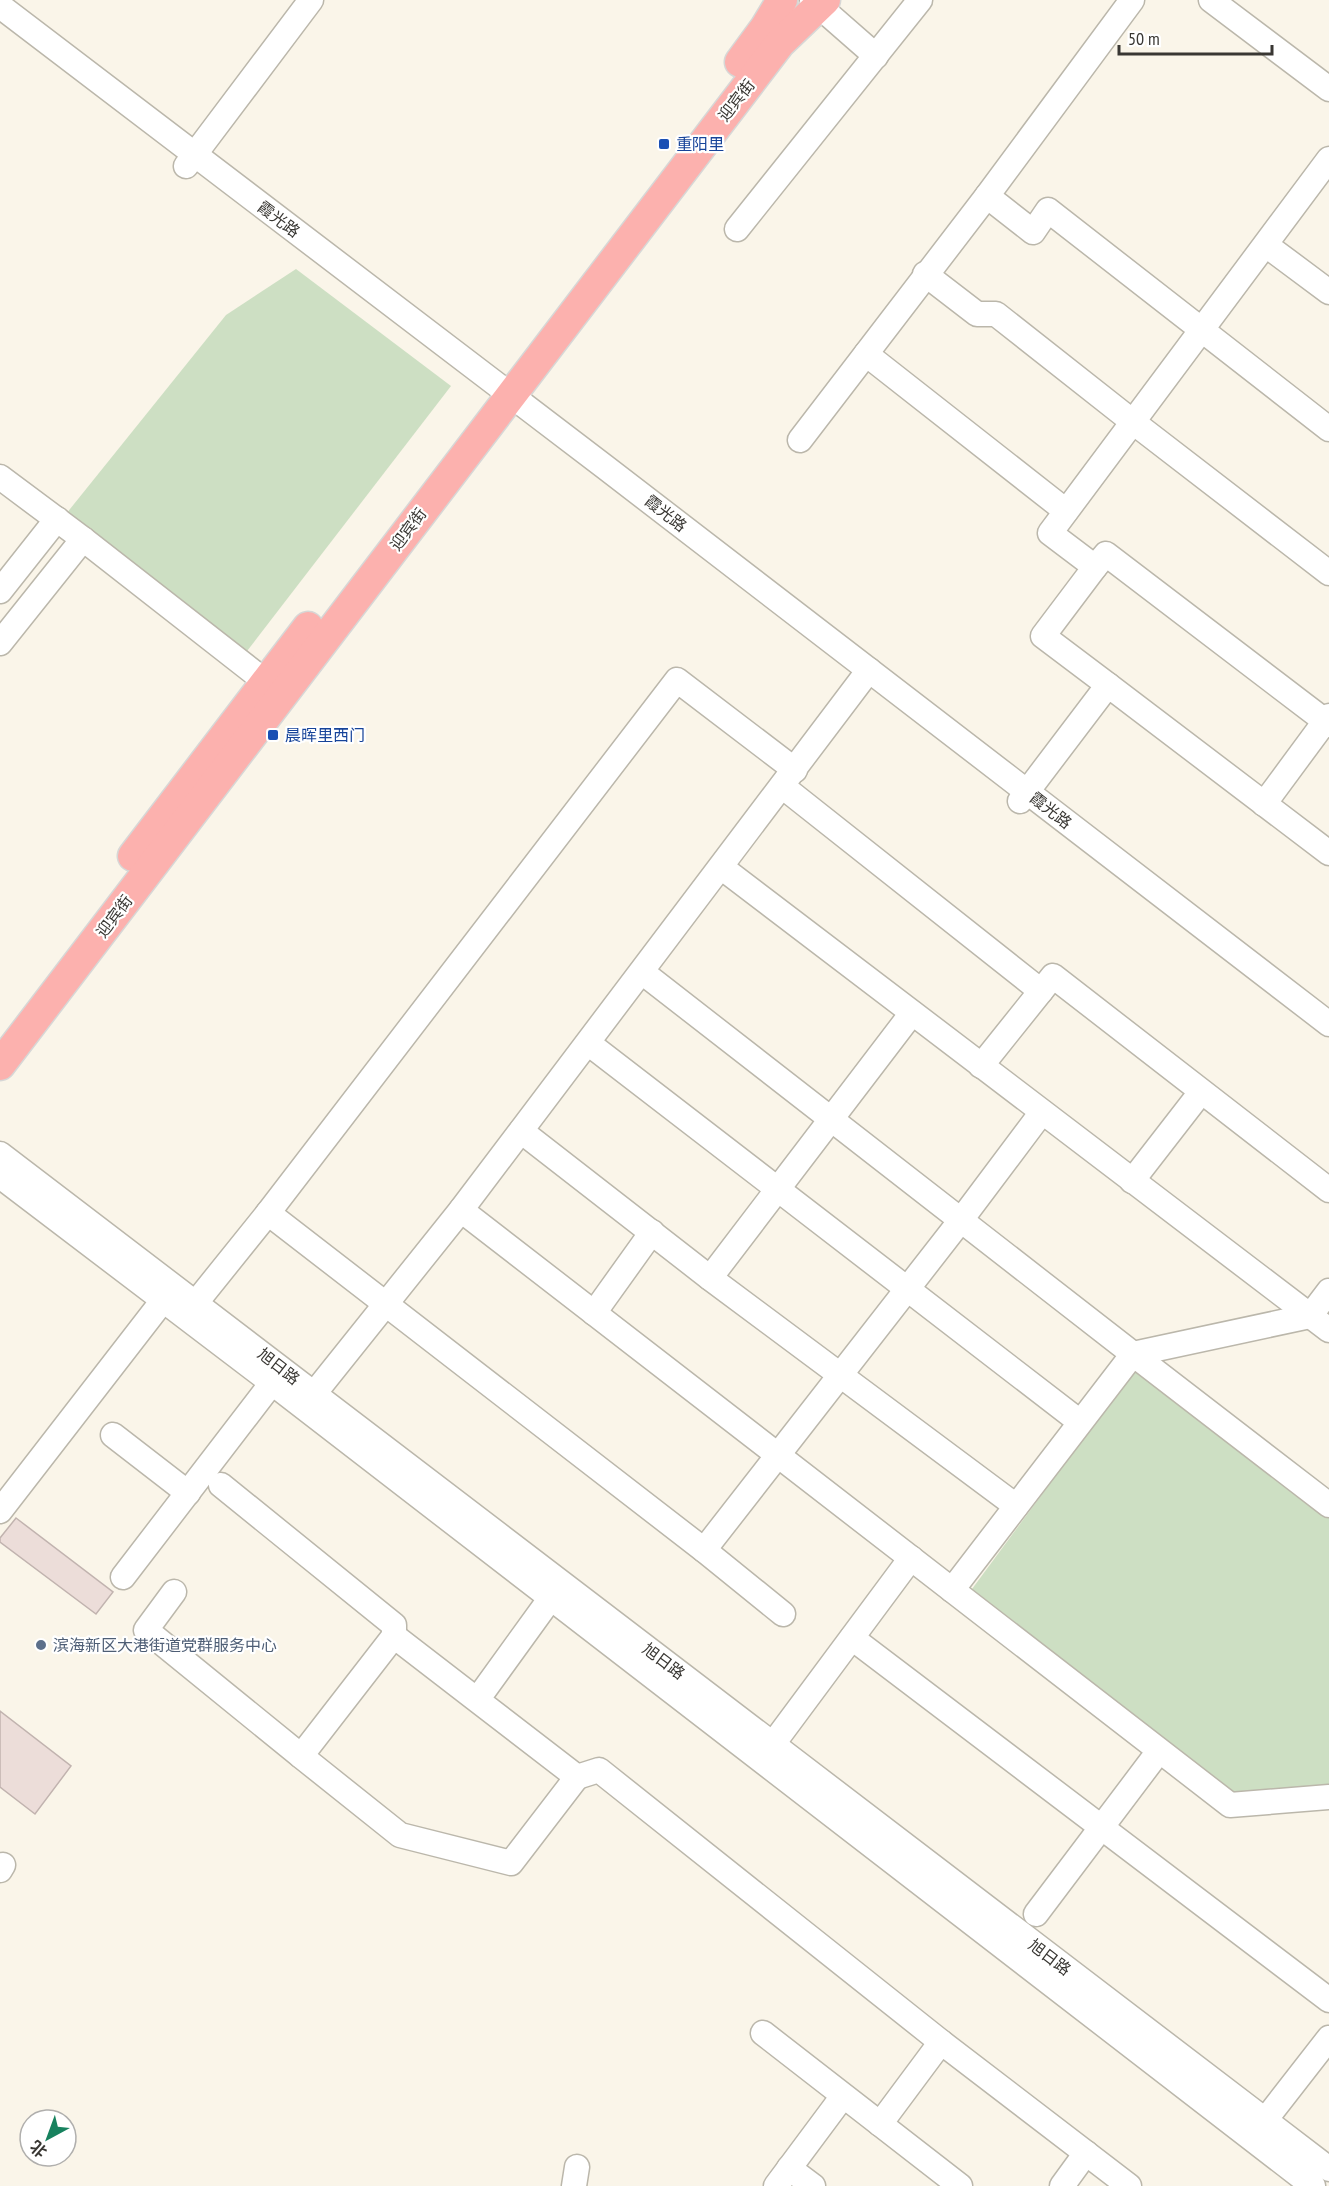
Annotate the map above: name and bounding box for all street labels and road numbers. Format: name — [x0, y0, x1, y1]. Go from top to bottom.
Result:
street label: 迎宾街 — [713, 75, 759, 125]
street label: 霞光路 — [254, 197, 304, 241]
street label: 霞光路 — [641, 490, 691, 536]
street label: 迎宾街 — [386, 504, 430, 554]
street label: 霞光路 — [1026, 787, 1076, 833]
street label: 迎宾街 — [92, 891, 136, 941]
street label: 旭日路 — [254, 1343, 304, 1389]
street label: 旭日路 — [639, 1639, 689, 1683]
street label: 旭日路 — [1025, 1935, 1075, 1979]

